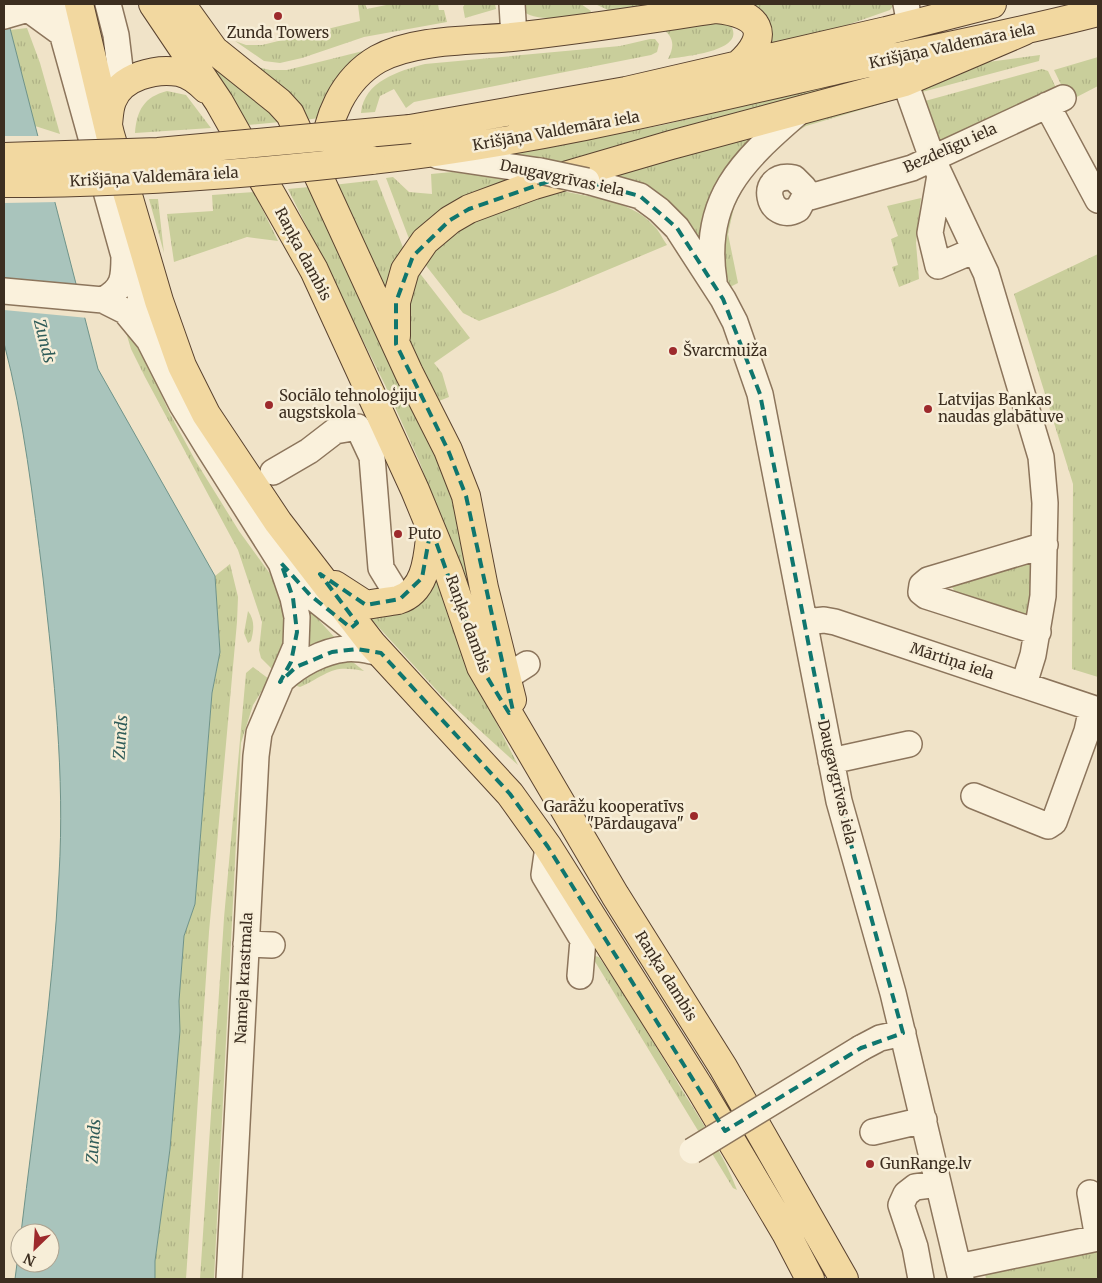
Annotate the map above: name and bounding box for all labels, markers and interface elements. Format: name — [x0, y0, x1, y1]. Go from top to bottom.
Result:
marker: Zunda Towers — [272, 10, 284, 22]
street label: Krišjāņa Valdemāra iela — [867, 19, 1037, 73]
place label: Zunda Towers — [227, 23, 329, 42]
street label: Krišjāņa Valdemāra iela — [471, 106, 641, 156]
street label: Bezdelīgu iela — [900, 118, 999, 177]
street label: Daugavgrīvas iela — [498, 155, 626, 200]
street label: Krišjāņa Valdemāra iela — [69, 163, 239, 191]
street label: Raņķa dambis — [270, 204, 336, 304]
water label: Zunds — [30, 316, 60, 365]
place label: Švarcmuiža — [683, 340, 767, 360]
marker: Švarcmuiža — [667, 345, 679, 357]
place label: Sociālo tehnoloģiju augstskola — [279, 386, 418, 422]
place label: Latvijas Bankas naudas glabātuve — [938, 390, 1064, 426]
marker: Sociālo tehnoloģiju augstskola — [263, 399, 275, 411]
marker: Latvijas Bankas naudas glabātuve — [922, 403, 934, 415]
place label: Puto — [408, 524, 441, 543]
marker: Puto — [392, 528, 404, 540]
street label: Raņķa dambis — [441, 572, 495, 676]
street label: Mārtiņa iela — [907, 638, 997, 684]
water label: Zunds — [108, 714, 132, 761]
street label: Daugavgrīvas iela — [814, 718, 861, 846]
place label: Garāžu kooperatīvs "Pārdaugava" — [544, 797, 684, 833]
marker: Garāžu kooperatīvs "Pārdaugava" — [688, 810, 700, 822]
street label: Nameja krastmala — [231, 912, 256, 1044]
street label: Raņķa dambis — [630, 927, 702, 1025]
water label: Zunds — [81, 1118, 105, 1165]
place label: GunRange.lv — [880, 1154, 972, 1173]
marker: GunRange.lv — [864, 1158, 876, 1170]
north arrow — [10, 1223, 60, 1273]
text: N — [21, 1249, 38, 1270]

